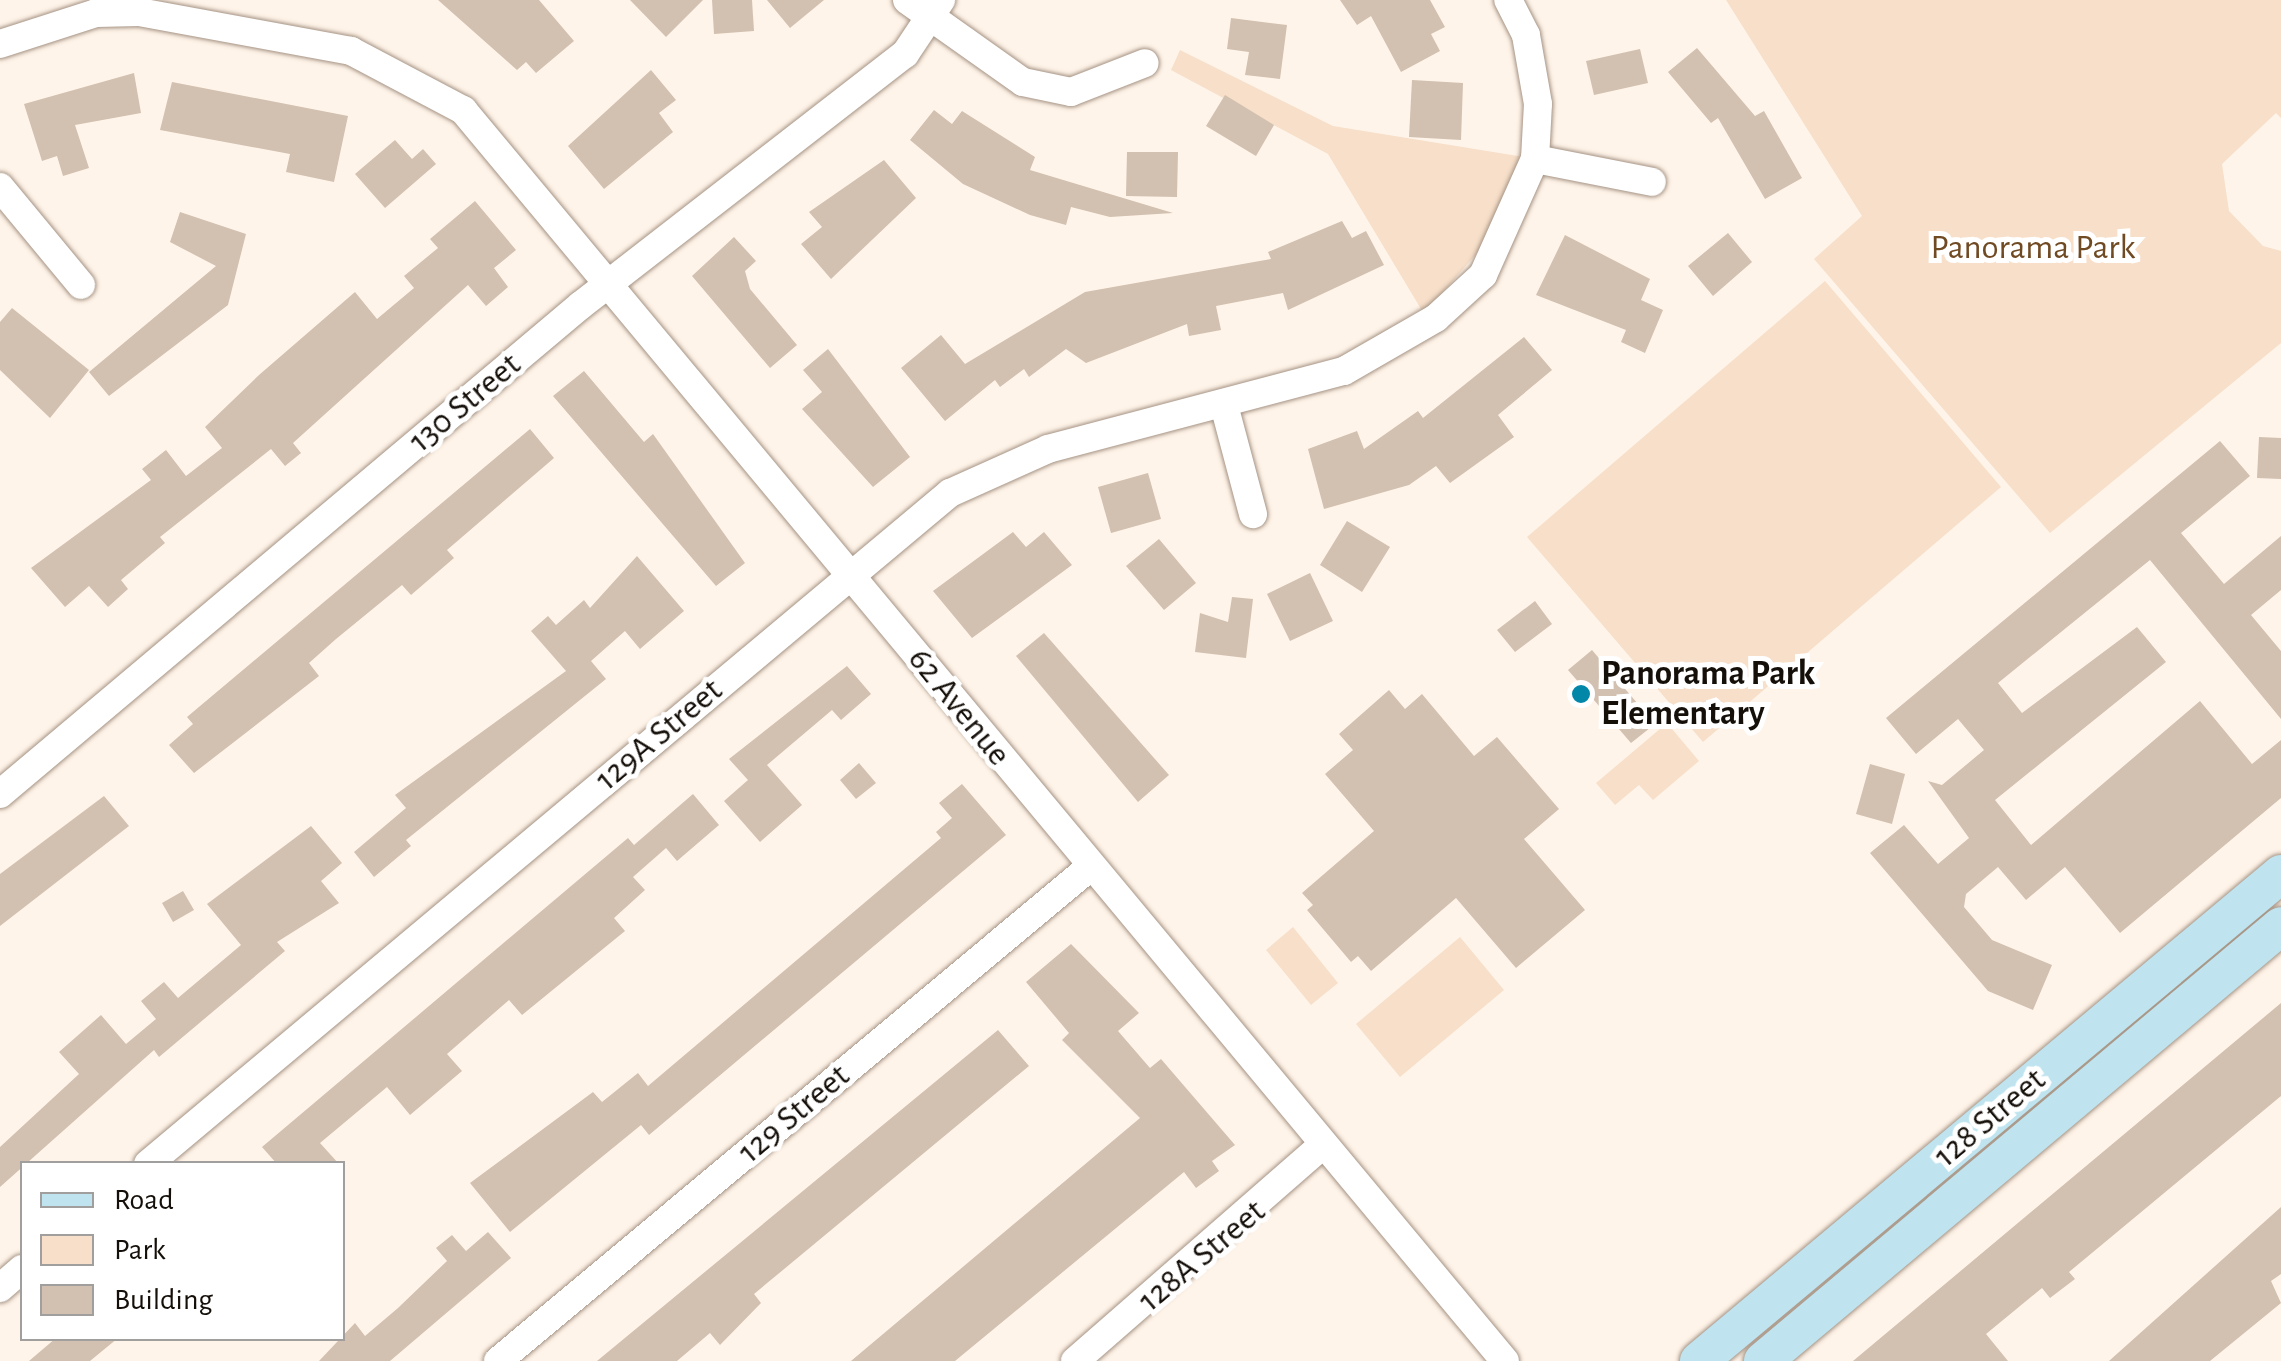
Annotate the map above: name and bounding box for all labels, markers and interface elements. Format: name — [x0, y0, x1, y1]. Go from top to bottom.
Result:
park label: Panorama Park — [1930, 227, 2136, 269]
street label: 130 Street — [401, 344, 529, 462]
street label: 62 Avenue — [899, 639, 1019, 775]
place label: Panorama Park Elementary — [1601, 653, 1815, 735]
street label: 129A Street — [587, 670, 731, 800]
marker: Panorama Park Elementary — [1570, 683, 1592, 705]
street label: 129 Street — [730, 1055, 858, 1173]
street label: 128 Street — [1926, 1059, 2054, 1177]
legend — [20, 1161, 345, 1341]
text: Road — [114, 1185, 174, 1215]
street label: 128A Street — [1130, 1191, 1274, 1321]
text: Park — [114, 1235, 166, 1265]
text: Building — [114, 1285, 213, 1315]

